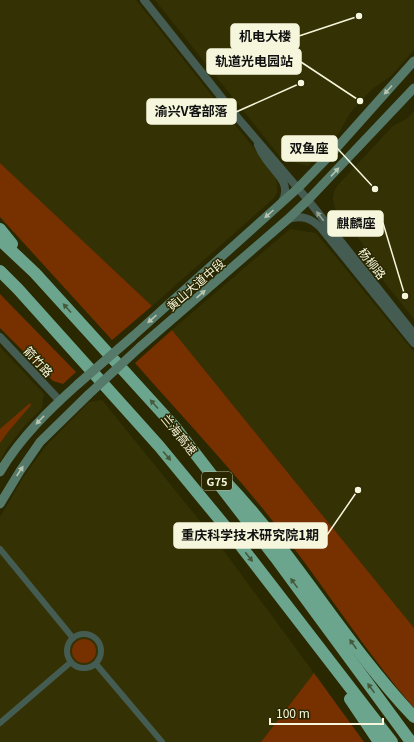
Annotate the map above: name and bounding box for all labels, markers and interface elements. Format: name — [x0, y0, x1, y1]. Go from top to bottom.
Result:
callout: 机电大楼 — [231, 24, 299, 49]
text: 机电大楼 — [239, 26, 291, 45]
callout: 轨道光电园站 — [207, 49, 301, 74]
text: 轨道光电园站 — [215, 51, 293, 70]
one-way arrow — [384, 85, 393, 94]
callout: 渝兴V客部落 — [147, 99, 236, 124]
text: 渝兴V客部落 — [154, 101, 228, 120]
callout: 双鱼座 — [282, 136, 337, 161]
text: 双鱼座 — [289, 138, 329, 157]
one-way arrow — [330, 167, 339, 176]
one-way arrow — [265, 209, 274, 218]
one-way arrow — [316, 210, 325, 221]
callout: 麒麟座 — [328, 211, 383, 236]
text: 麒麟座 — [336, 213, 376, 232]
street label: 杨柳路 — [355, 244, 391, 282]
street label: 黄山大道中段 — [162, 254, 228, 314]
one-way arrow — [196, 290, 207, 299]
one-way arrow — [62, 302, 71, 313]
one-way arrow — [146, 315, 157, 324]
street label: 箭竹路 — [21, 342, 57, 380]
one-way arrow — [150, 399, 159, 408]
street label: 兰海高速 — [158, 410, 202, 458]
one-way arrow — [35, 415, 45, 425]
one-way arrow — [163, 450, 172, 461]
one-way arrow — [16, 466, 24, 476]
road number: G75 — [202, 472, 232, 490]
callout: 重庆科学技术研究院1期 — [174, 523, 327, 548]
text: 重庆科学技术研究院1期 — [181, 525, 319, 544]
one-way arrow — [245, 551, 254, 562]
one-way arrow — [290, 578, 299, 589]
one-way arrow — [349, 639, 357, 649]
one-way arrow — [368, 683, 376, 693]
scale bar — [270, 700, 383, 726]
text: 100 m — [276, 704, 310, 721]

